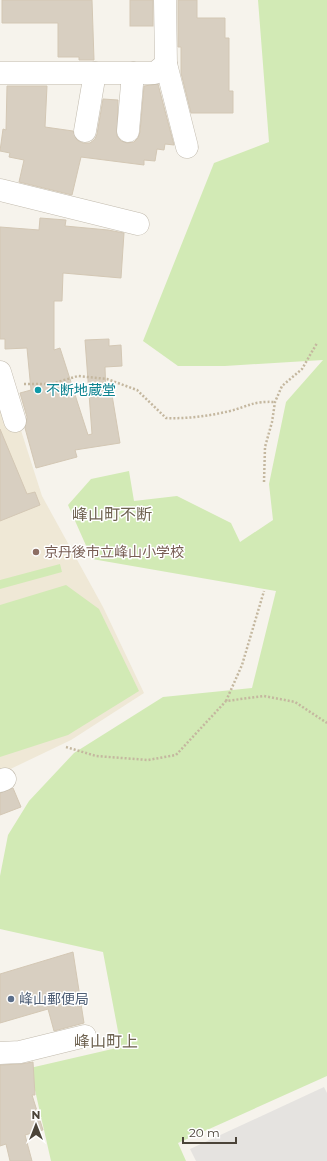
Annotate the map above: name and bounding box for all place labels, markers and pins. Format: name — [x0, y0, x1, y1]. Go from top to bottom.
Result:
place label: 不断地蔵堂 — [46, 381, 116, 399]
marker: 不断地蔵堂 — [33, 385, 43, 395]
place label: 京丹後市立峰山小学校 — [44, 543, 184, 561]
marker: 京丹後市立峰山小学校 — [31, 547, 41, 557]
place label: 峰山郵便局 — [19, 990, 89, 1008]
marker: 峰山郵便局 — [6, 994, 16, 1004]

